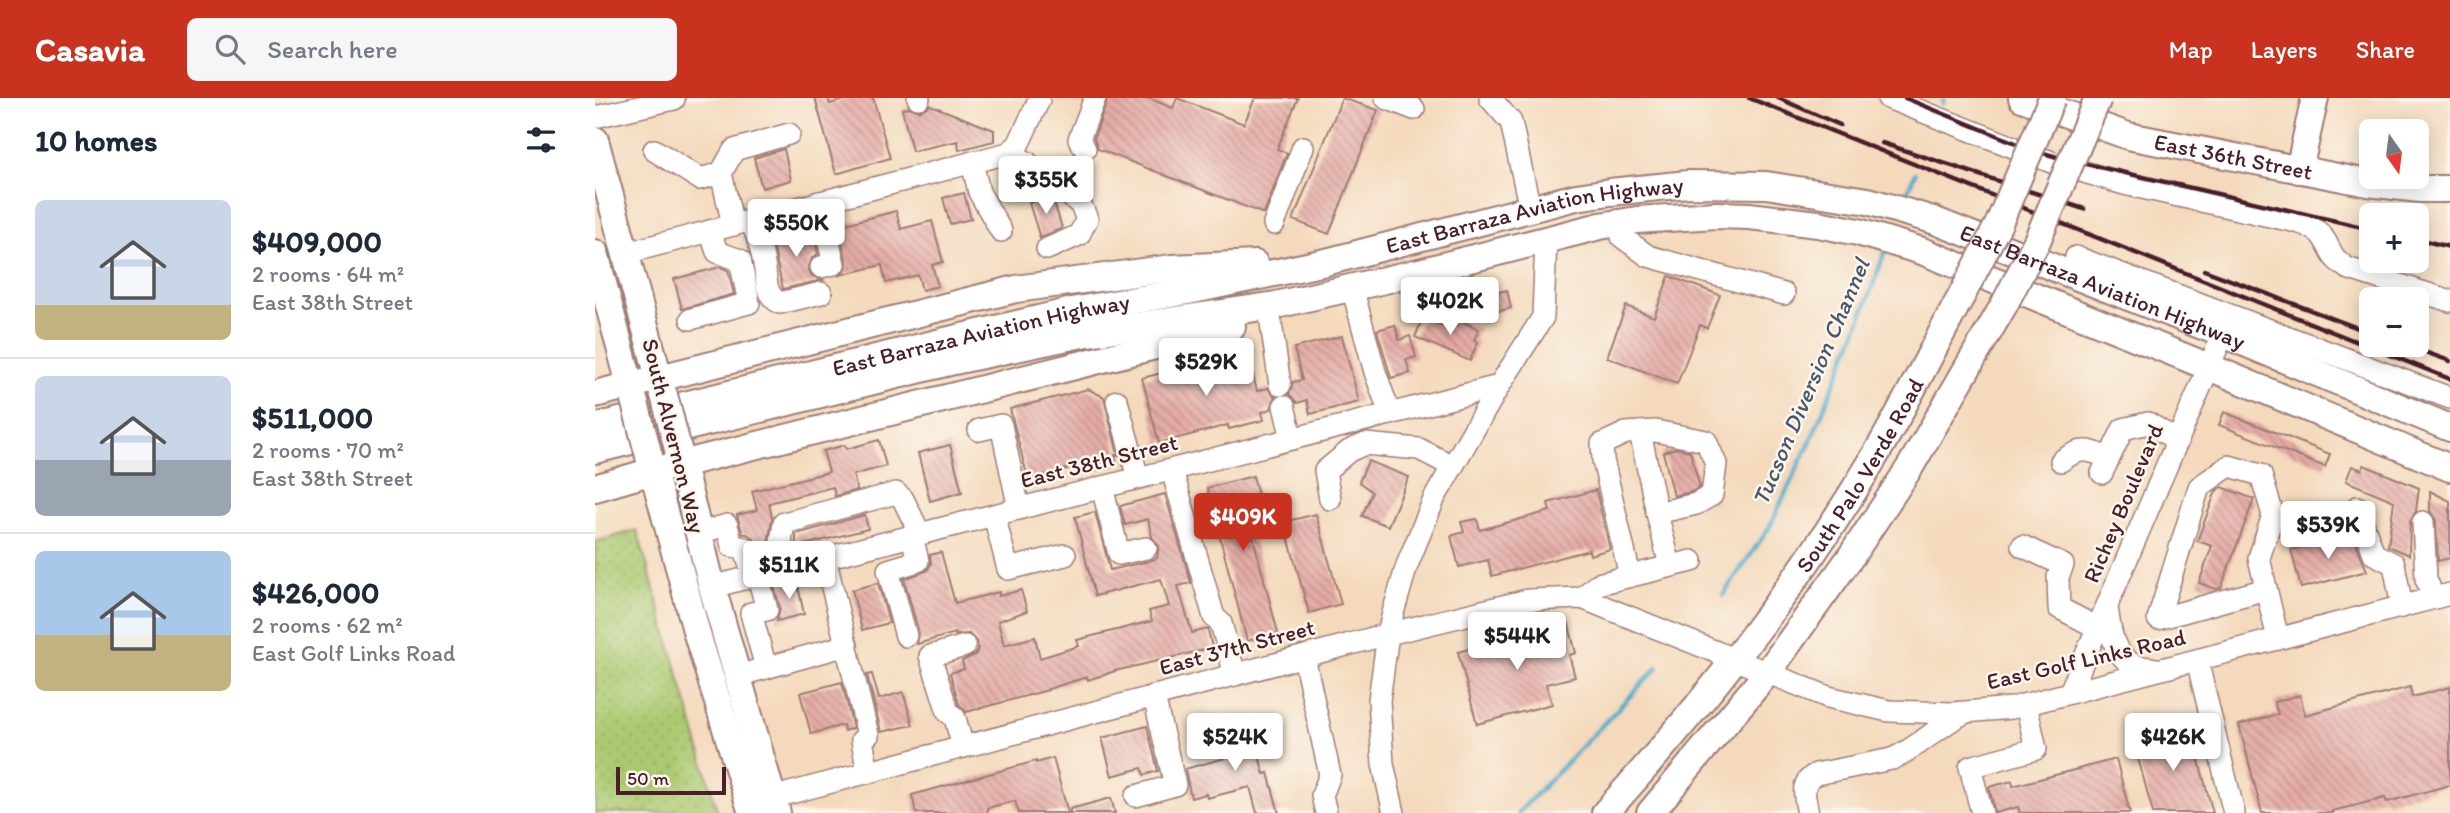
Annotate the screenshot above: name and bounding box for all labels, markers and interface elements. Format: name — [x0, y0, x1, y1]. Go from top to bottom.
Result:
search box — [187, 18, 677, 81]
text: Casavia — [35, 30, 145, 69]
icon: search — [211, 30, 249, 68]
text: Search here — [267, 33, 398, 65]
text: Map — [2169, 35, 2213, 64]
text: Layers — [2251, 35, 2318, 64]
text: Share — [2356, 35, 2415, 64]
north arrow — [2359, 119, 2429, 189]
map controls — [2359, 119, 2429, 357]
icon: filters — [522, 121, 560, 159]
text: 10 homes — [35, 122, 158, 159]
street label: East 36th Street — [2152, 127, 2315, 186]
pin: $355K — [997, 156, 1095, 216]
text: $355K — [1014, 165, 1078, 193]
street label: East Barraza Aviation Highway — [1383, 171, 1685, 260]
pin: $550K — [747, 200, 845, 259]
button: + — [2359, 203, 2429, 273]
text: $550K — [764, 208, 828, 236]
street label: East Barraza Aviation Highway — [1956, 218, 2250, 356]
text: $409,000 — [252, 223, 382, 260]
icon: home — [91, 228, 175, 312]
water label: Tucson Diversion Channel — [1745, 252, 1877, 510]
text: 2 rooms · 64 m² — [252, 260, 404, 288]
pin: $402K — [1401, 278, 1499, 337]
text: $402K — [1417, 286, 1483, 314]
street label: East Barraza Aviation Highway — [829, 287, 1132, 382]
button: − — [2359, 287, 2429, 357]
text: East 38th Street — [252, 288, 413, 316]
street label: South Alvernon Way — [636, 336, 712, 536]
pin: $529K — [1157, 338, 1255, 398]
text: $529K — [1175, 347, 1237, 375]
street label: South Palo Verde Road — [1790, 373, 1930, 578]
text: $511,000 — [252, 399, 373, 436]
icon: home — [91, 404, 175, 488]
street label: Richey Boulevard — [2077, 419, 2169, 587]
street label: East 38th Street — [1017, 428, 1181, 494]
text: 2 rooms · 70 m² — [252, 436, 404, 464]
text: East 38th Street — [252, 464, 413, 492]
pin: $409K — [1194, 494, 1292, 553]
text: $409K — [1210, 502, 1276, 530]
pin: $539K — [2279, 502, 2377, 561]
text: $539K — [2297, 510, 2360, 538]
pin: $511K — [740, 542, 838, 601]
text: $511K — [759, 550, 819, 578]
text: $426,000 — [252, 574, 379, 611]
icon: home — [91, 579, 175, 663]
text: 2 rooms · 62 m² — [252, 611, 403, 639]
pin: $544K — [1468, 612, 1566, 672]
street label: East 37th Street — [1156, 613, 1318, 681]
text: $544K — [1484, 621, 1550, 649]
street label: East Golf Links Road — [1984, 622, 2188, 696]
text: East Golf Links Road — [252, 639, 455, 667]
pin: $524K — [1186, 714, 1284, 773]
pin: $426K — [2124, 714, 2222, 773]
text: $524K — [1203, 722, 1267, 750]
text: $426K — [2141, 722, 2205, 750]
scale bar — [616, 764, 726, 796]
text: 50 m — [627, 767, 669, 790]

